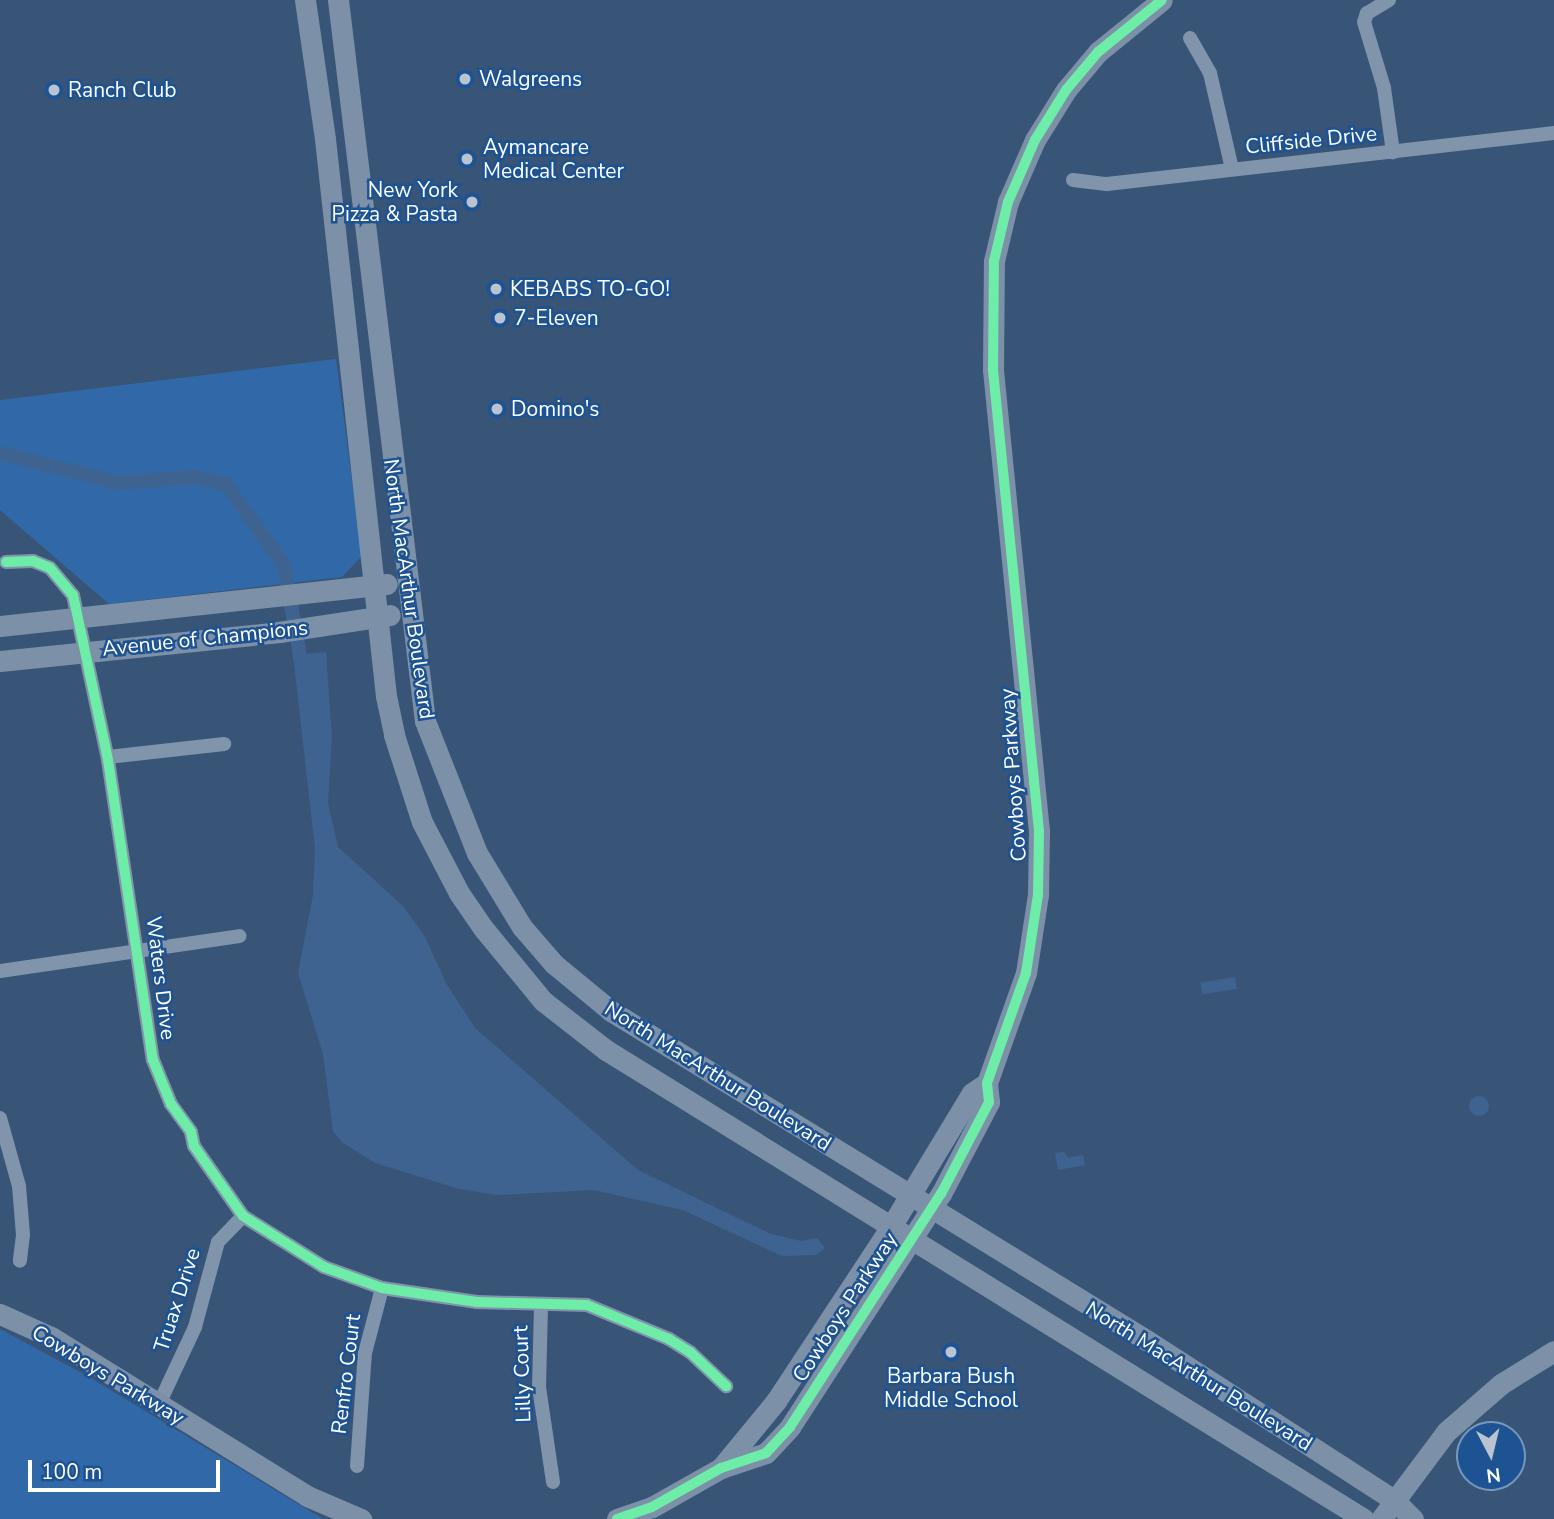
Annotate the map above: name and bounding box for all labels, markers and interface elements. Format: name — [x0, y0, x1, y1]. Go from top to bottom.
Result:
place label: Walgreens — [479, 66, 582, 92]
marker: Walgreens — [457, 71, 473, 87]
place label: Ranch Club — [68, 77, 176, 103]
marker: Ranch Club — [46, 82, 62, 98]
street label: Cliffside Drive — [1244, 121, 1378, 159]
place label: Aymancare Medical Center — [483, 134, 624, 184]
marker: Aymancare Medical Center — [457, 149, 477, 169]
place label: New York Pizza & Pasta — [332, 177, 458, 227]
marker: New York Pizza & Pasta — [464, 194, 480, 210]
place label: KEBABS TO-GO! — [510, 276, 670, 302]
marker: KEBABS TO-GO! — [488, 281, 504, 297]
place label: 7-Eleven — [514, 305, 599, 331]
marker: 7-Eleven — [492, 310, 508, 326]
place label: Domino's — [511, 396, 599, 422]
marker: Domino's — [489, 401, 505, 417]
street label: North MacArthur Boulevard — [378, 457, 440, 721]
street label: Avenue of Champions — [101, 615, 309, 661]
street label: Cowboys Parkway — [994, 688, 1032, 862]
street label: Waters Drive — [141, 915, 181, 1041]
street label: North MacArthur Boulevard — [600, 996, 836, 1156]
street label: Cowboys Parkway — [787, 1227, 903, 1387]
street label: Truax Drive — [148, 1245, 206, 1355]
street label: North MacArthur Boulevard — [1081, 1296, 1317, 1456]
street label: Renfro Court — [326, 1313, 366, 1435]
street label: Cowboys Parkway — [27, 1320, 189, 1430]
street label: Lilly Court — [508, 1325, 536, 1423]
marker: Barbara Bush Middle School — [943, 1344, 959, 1360]
place label: Barbara Bush Middle School — [884, 1363, 1018, 1413]
north arrow — [1456, 1421, 1526, 1491]
scale bar — [32, 1446, 224, 1490]
text: 100 m — [41, 1458, 102, 1486]
text: N — [1485, 1461, 1502, 1489]

